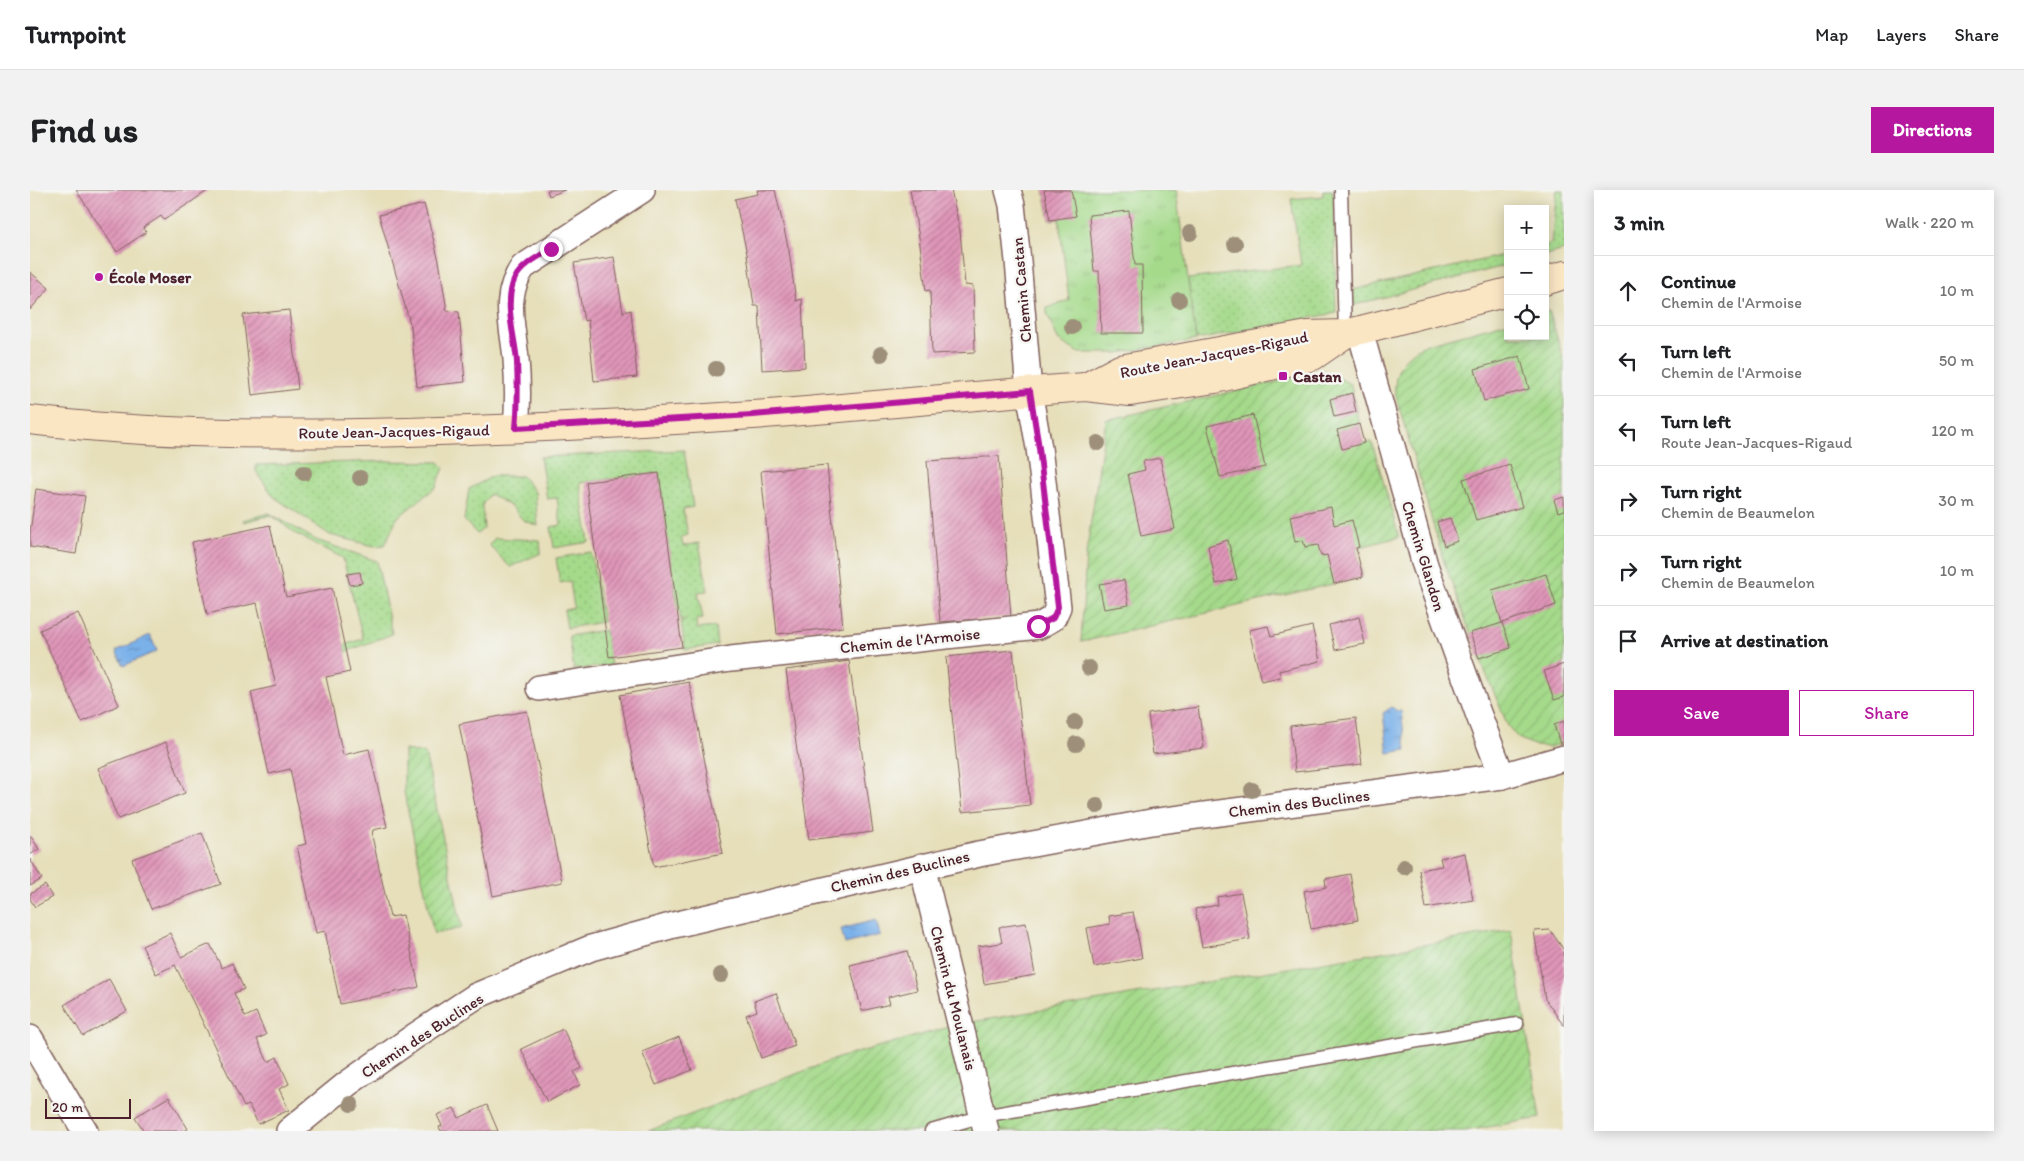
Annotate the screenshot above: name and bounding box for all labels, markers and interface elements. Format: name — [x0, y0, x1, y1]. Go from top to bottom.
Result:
text: Turnpoint — [25, 20, 126, 49]
text: Map — [1815, 24, 1848, 46]
text: Layers — [1876, 24, 1926, 46]
text: Share — [1954, 24, 1999, 46]
button: Directions — [1871, 107, 1994, 153]
text: Find us — [30, 109, 138, 151]
map controls — [1504, 205, 1549, 340]
button: + — [1504, 205, 1549, 250]
text: 3 min — [1614, 210, 1664, 235]
text: Walk · 220 m — [1885, 213, 1974, 232]
street label: Chemin Castan — [1007, 237, 1036, 343]
route end — [540, 238, 563, 261]
button: − — [1504, 250, 1549, 295]
place label: École Moser — [109, 268, 192, 287]
text: Continue — [1661, 270, 1736, 293]
marker: École Moser — [93, 271, 105, 283]
icon: ahead — [1614, 277, 1642, 305]
text: 10 m — [1940, 281, 1974, 300]
text: Chemin de l'Armoise — [1661, 293, 1802, 312]
button: locate — [1504, 295, 1549, 340]
street label: Route Jean-Jacques-Rigaud — [1118, 327, 1310, 382]
text: Turn left — [1661, 340, 1731, 363]
icon: left — [1614, 347, 1642, 375]
text: 50 m — [1939, 351, 1974, 370]
text: Chemin de l'Armoise — [1661, 363, 1802, 382]
place label: Castan — [1293, 367, 1343, 386]
marker: Castan — [1277, 370, 1289, 382]
text: Turn left — [1661, 410, 1731, 433]
icon: left — [1614, 417, 1642, 445]
street label: Route Jean-Jacques-Rigaud — [298, 420, 490, 443]
text: 120 m — [1931, 421, 1974, 440]
text: Route Jean-Jacques-Rigaud — [1661, 433, 1852, 452]
text: Turn right — [1661, 480, 1742, 503]
icon: right — [1614, 487, 1642, 515]
text: 30 m — [1938, 491, 1974, 510]
street label: Chemin Glandon — [1398, 499, 1449, 614]
text: Chemin de Beaumelon — [1661, 503, 1815, 522]
text: Turn right — [1661, 550, 1742, 573]
icon: right — [1614, 557, 1642, 585]
text: 10 m — [1940, 561, 1974, 580]
text: Chemin de Beaumelon — [1661, 573, 1815, 592]
route start — [1027, 615, 1050, 638]
street label: Chemin de l'Armoise — [839, 624, 981, 657]
icon: arrive — [1614, 627, 1642, 655]
text: Arrive at destination — [1661, 629, 1828, 652]
button: Save — [1614, 690, 1789, 736]
button: Share — [1799, 690, 1974, 736]
street label: Chemin des Buclines — [1227, 785, 1371, 822]
street label: Chemin des Buclines — [829, 846, 972, 897]
street label: Chemin du Moulanais — [926, 924, 981, 1072]
street label: Chemin des Buclines — [357, 989, 487, 1082]
scale bar — [45, 1096, 131, 1119]
text: 20 m — [52, 1099, 83, 1116]

